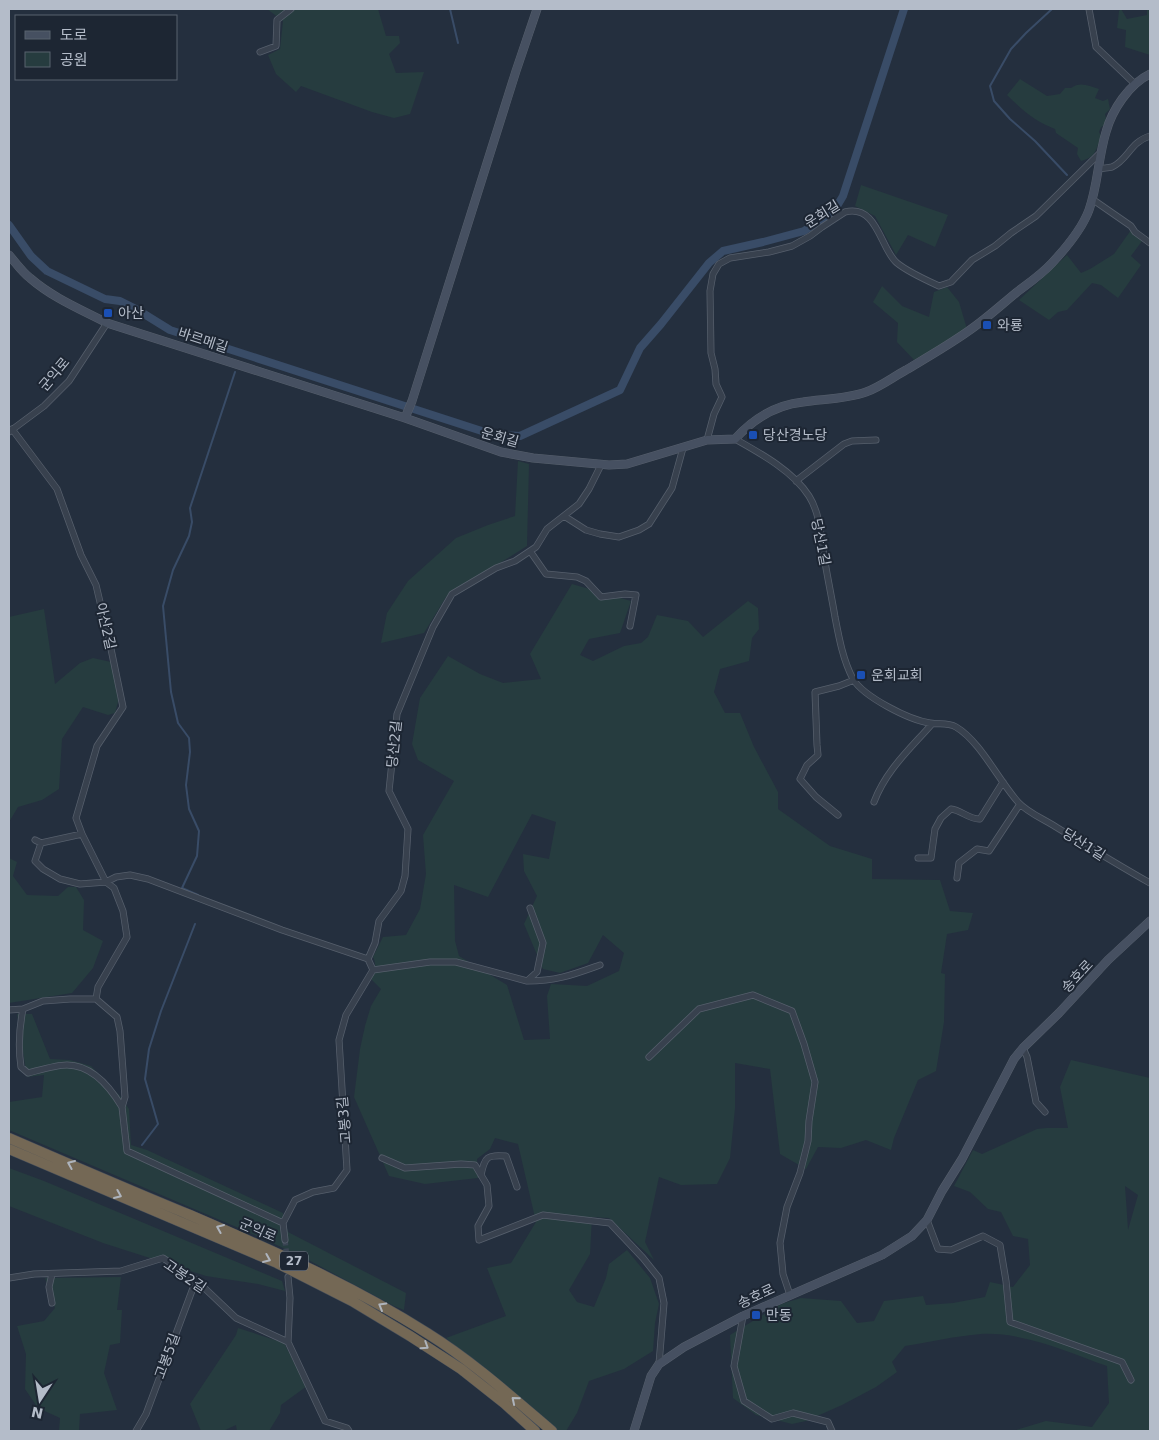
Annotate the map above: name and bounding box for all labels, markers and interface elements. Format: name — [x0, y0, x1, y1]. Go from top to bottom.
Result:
legend — [15, 15, 178, 80]
text: 도로 — [60, 26, 88, 44]
text: 공원 — [60, 51, 88, 69]
street label: 운회길 — [801, 197, 843, 231]
place label: 아산 — [118, 305, 144, 321]
marker: 아산 — [102, 307, 114, 319]
place label: 와룡 — [997, 317, 1023, 333]
marker: 와룡 — [981, 319, 993, 331]
street label: 바르메길 — [176, 324, 230, 356]
street label: 군익로 — [35, 354, 73, 394]
street label: 운회길 — [479, 424, 521, 450]
place label: 당산경노당 — [763, 427, 828, 443]
marker: 당산경노당 — [747, 429, 759, 441]
street label: 당산1길 — [809, 517, 833, 567]
street label: 아산2길 — [93, 601, 119, 651]
place label: 운회교회 — [871, 667, 923, 683]
marker: 운회교회 — [855, 669, 867, 681]
street label: 당산2길 — [384, 720, 404, 768]
street label: 당산1길 — [1060, 825, 1108, 863]
street label: 송호로 — [1058, 956, 1096, 996]
street label: 고봉3길 — [334, 1096, 354, 1144]
one-way arrow — [67, 1160, 76, 1171]
one-way arrow — [113, 1189, 122, 1200]
street label: 군익로 — [237, 1215, 279, 1245]
one-way arrow — [216, 1224, 225, 1235]
road number: 27 — [280, 1252, 308, 1270]
one-way arrow — [262, 1253, 271, 1264]
street label: 고봉2길 — [161, 1256, 209, 1296]
street label: 송호로 — [735, 1281, 777, 1311]
one-way arrow — [379, 1303, 388, 1313]
place label: 만동 — [766, 1307, 792, 1323]
marker: 만동 — [750, 1309, 762, 1321]
street label: 고봉5길 — [151, 1331, 183, 1381]
one-way arrow — [420, 1339, 429, 1349]
north arrow — [15, 1375, 65, 1425]
one-way arrow — [512, 1397, 521, 1405]
text: N — [30, 1404, 45, 1422]

